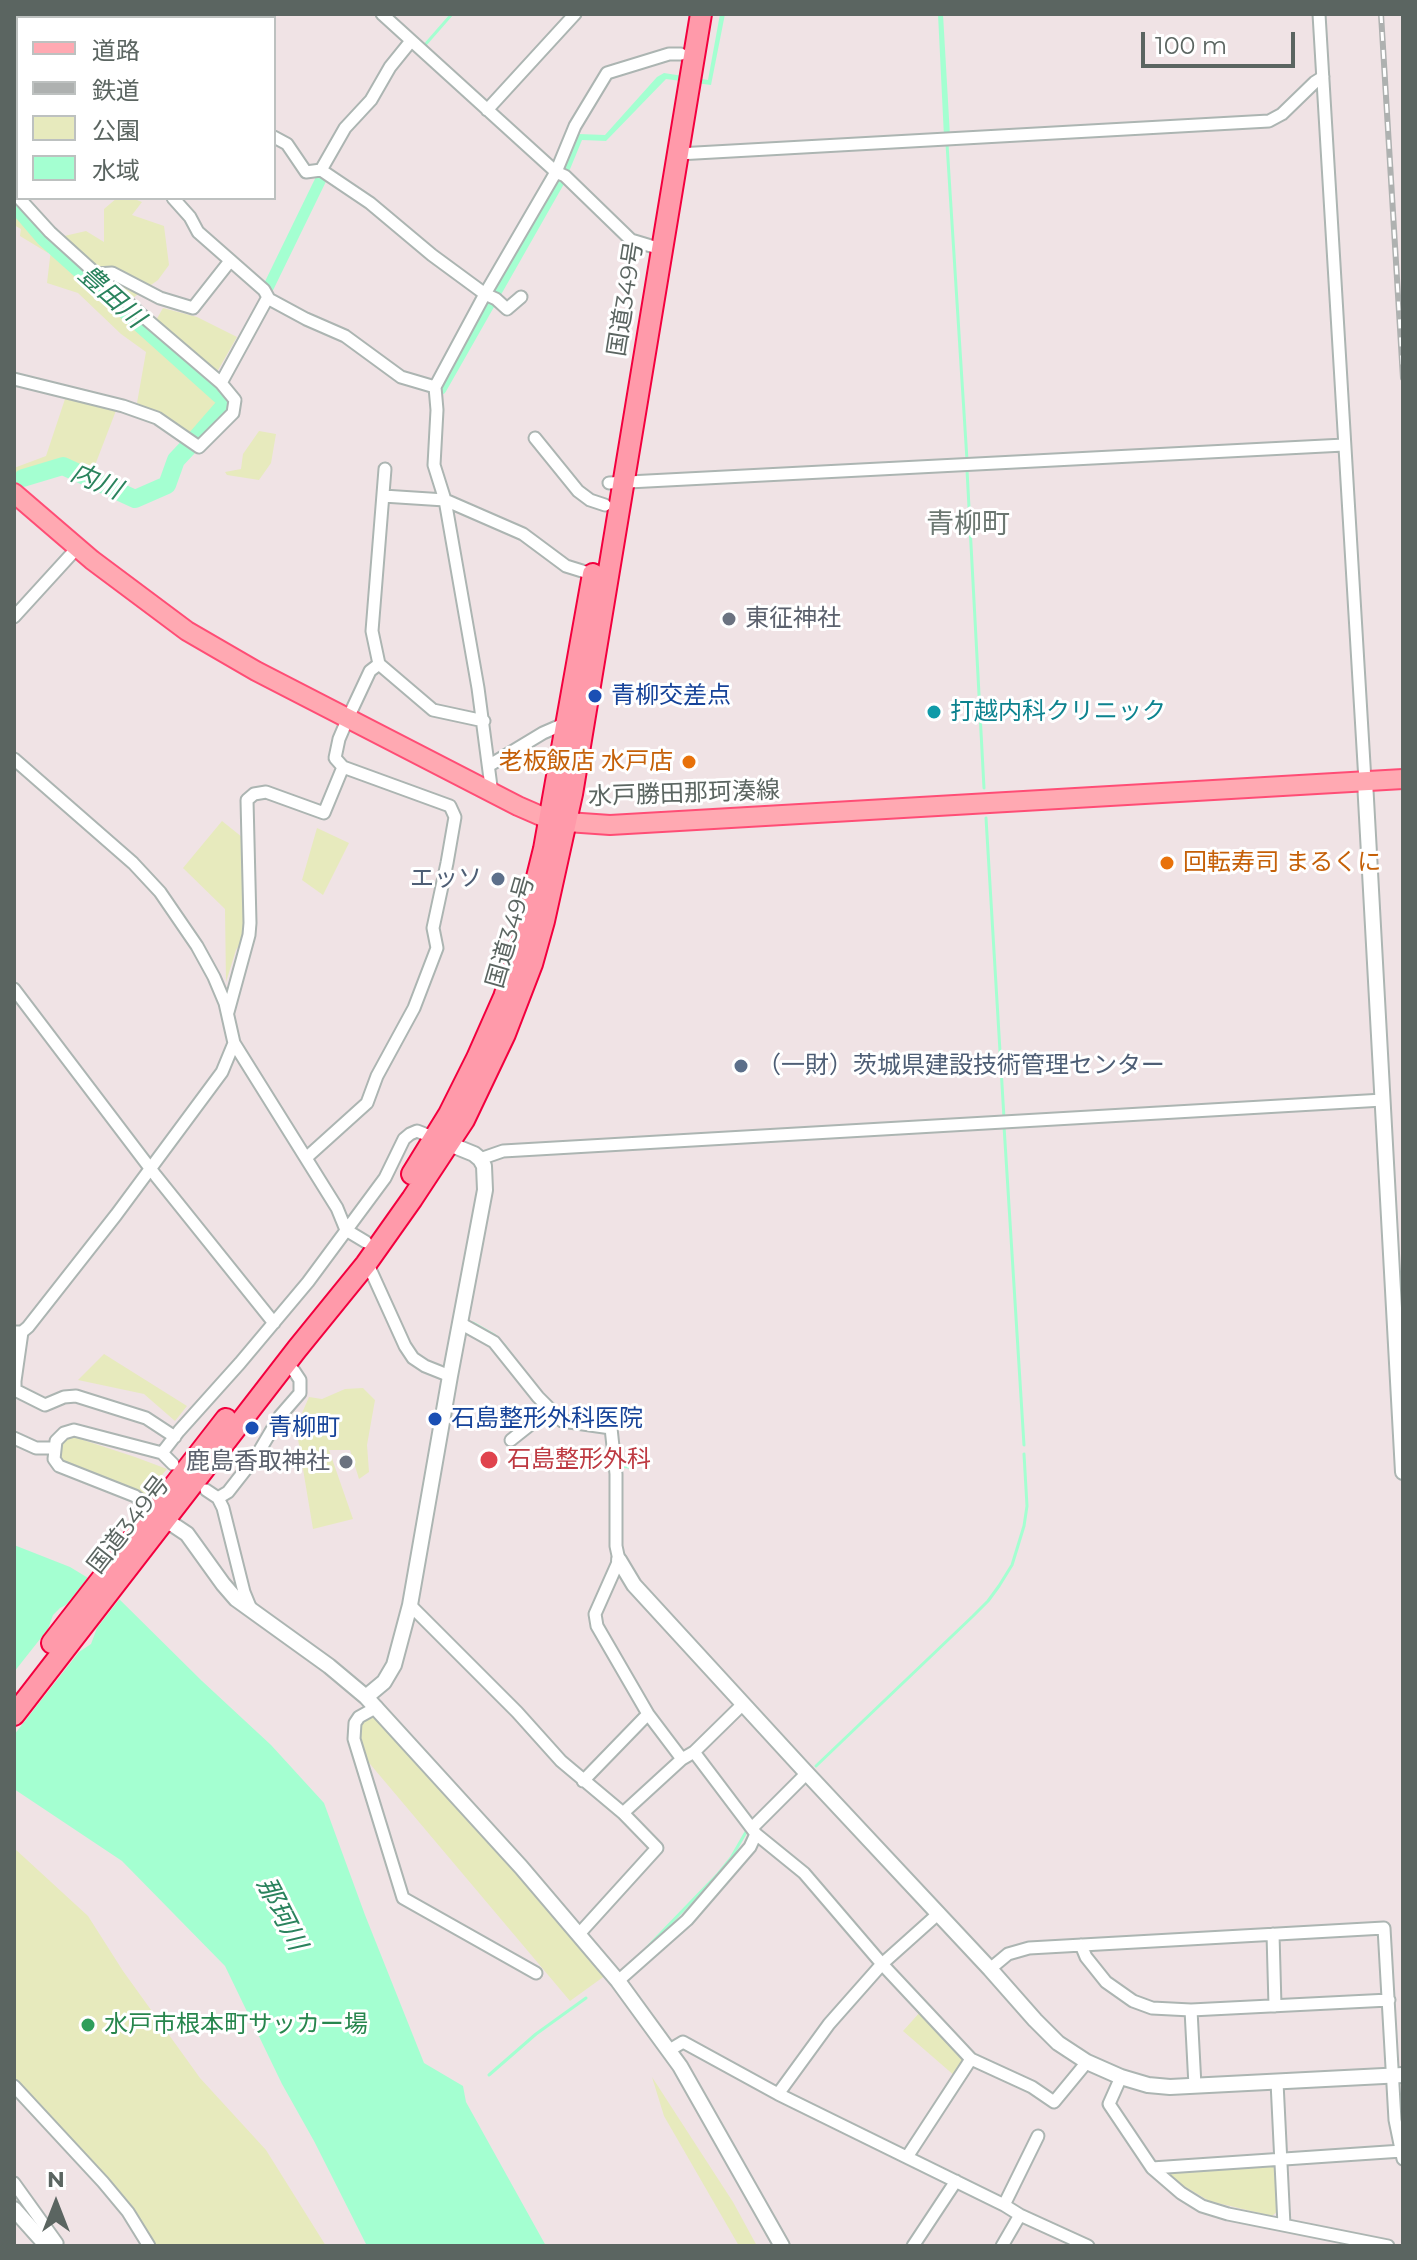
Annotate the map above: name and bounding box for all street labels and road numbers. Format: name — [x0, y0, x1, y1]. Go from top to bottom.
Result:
street label: 国道349号 — [603, 240, 649, 358]
street label: 水戸勝田那珂湊線 — [588, 776, 780, 812]
street label: 国道349号 — [481, 872, 541, 992]
street label: 国道349号 — [82, 1470, 176, 1580]

